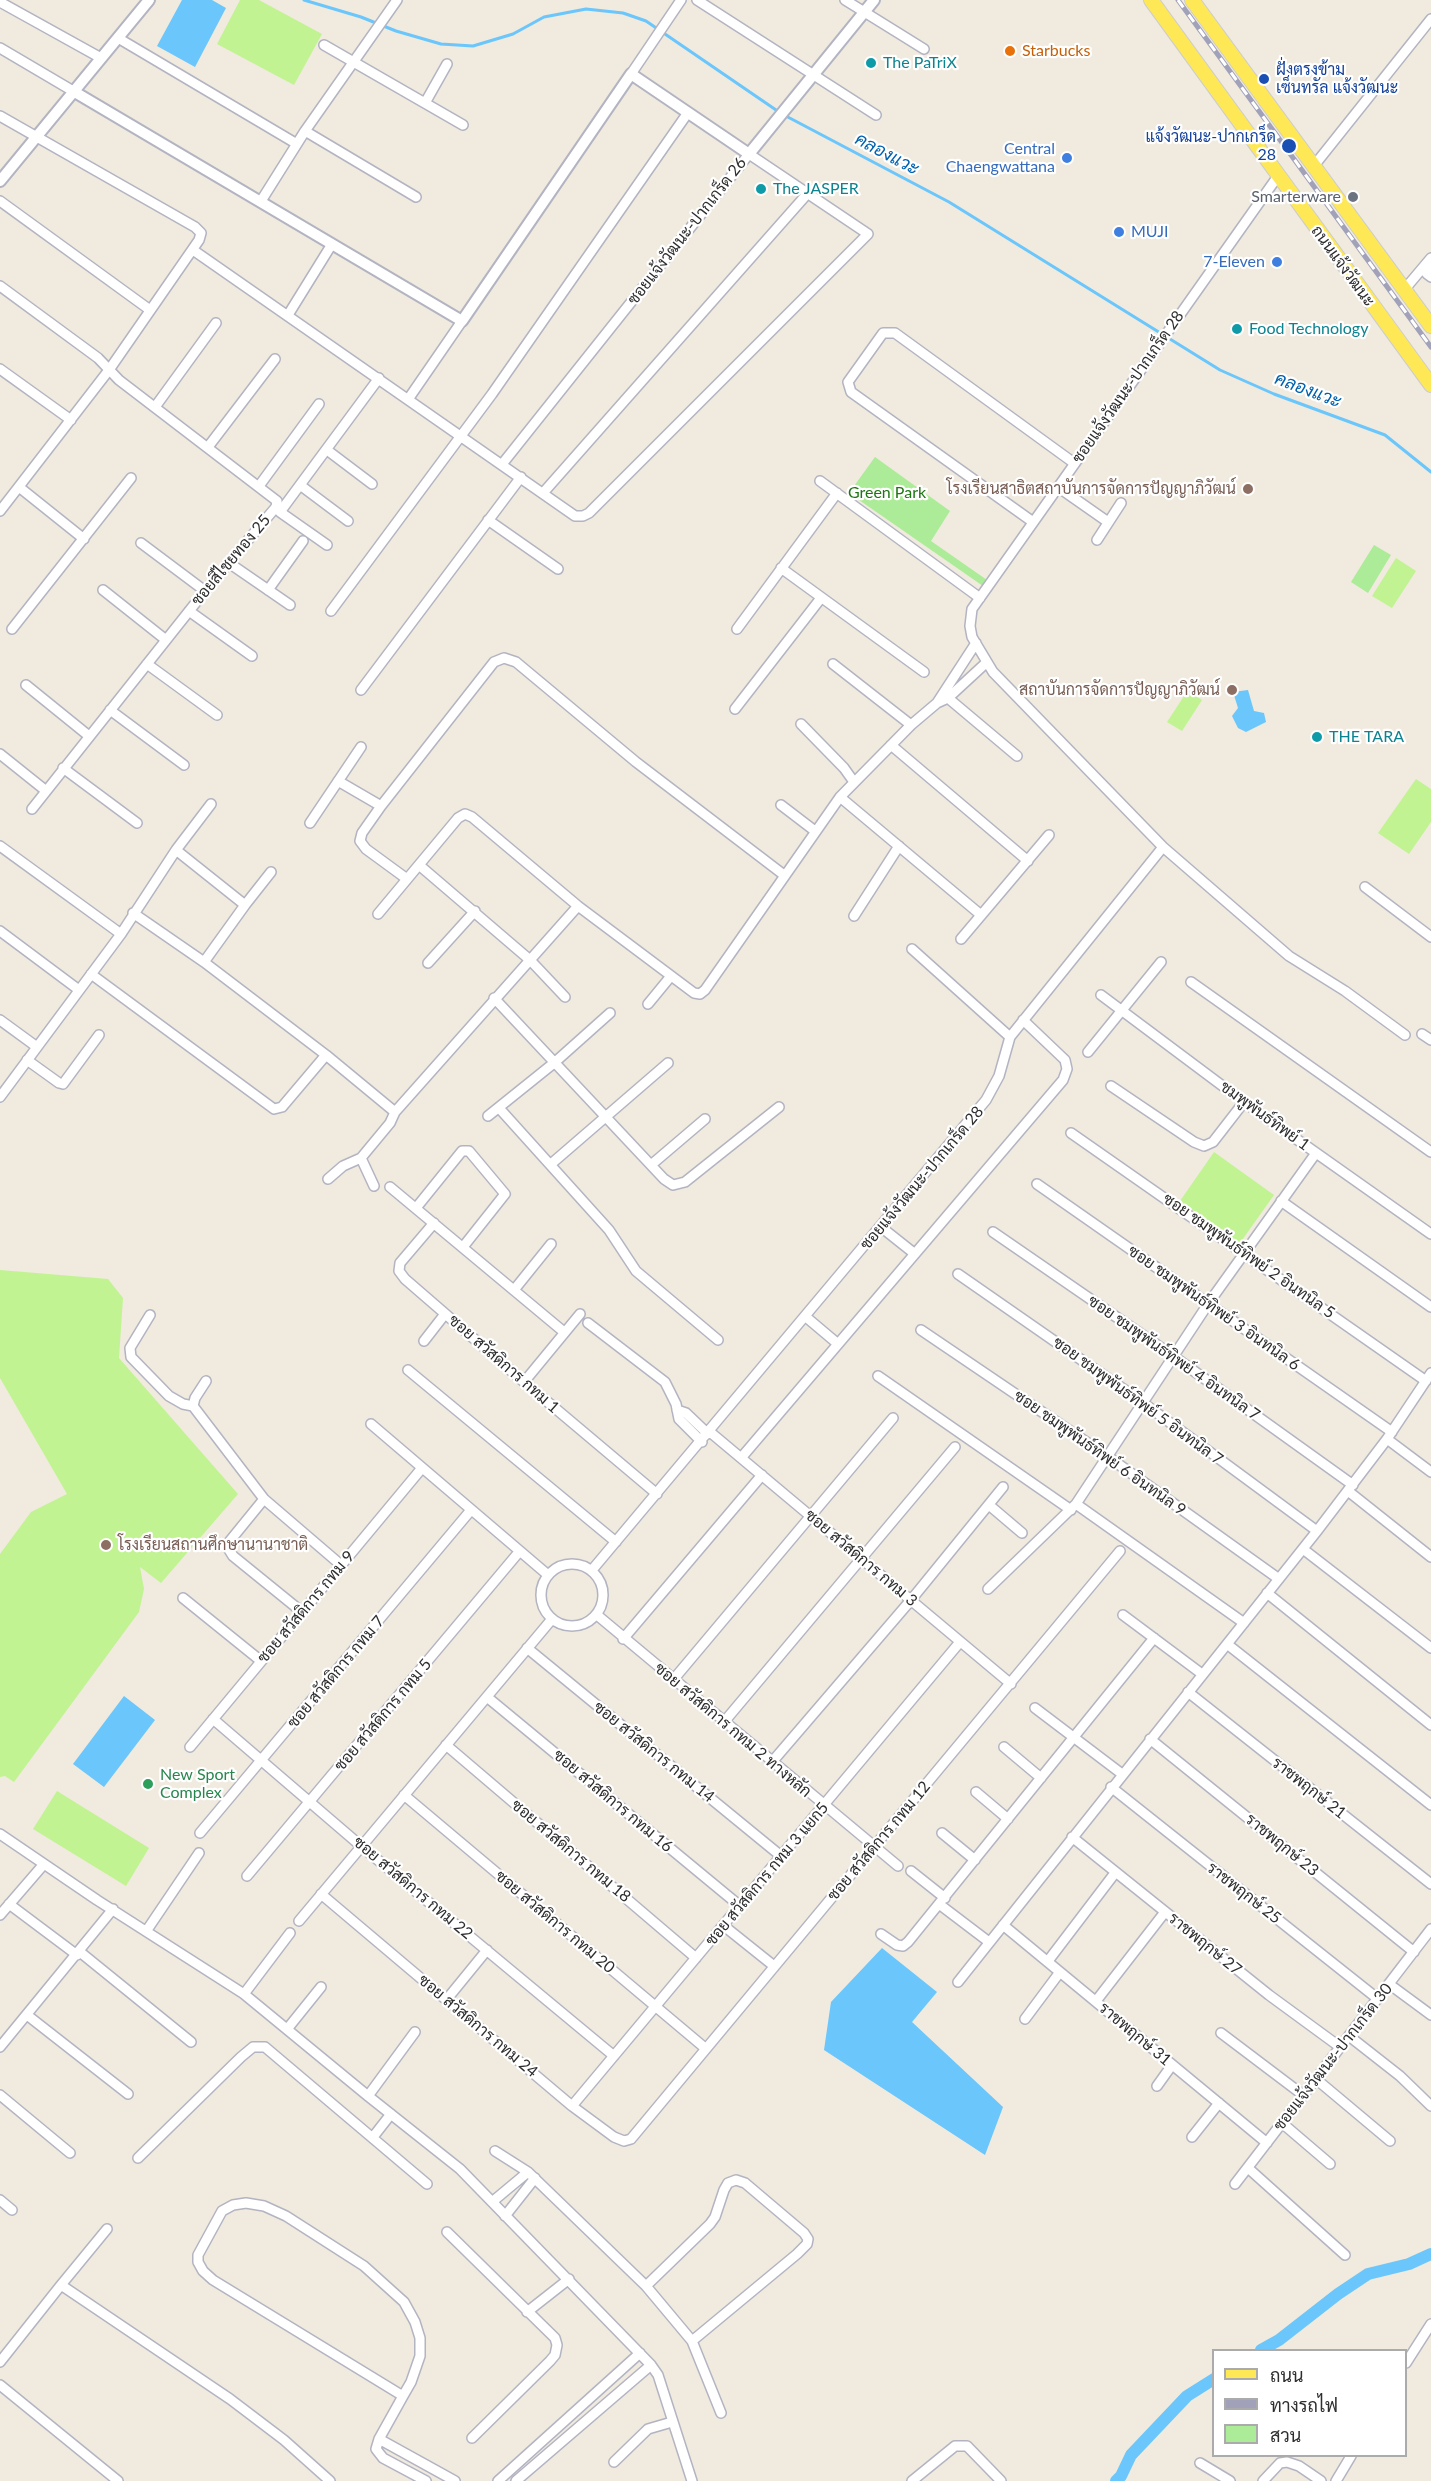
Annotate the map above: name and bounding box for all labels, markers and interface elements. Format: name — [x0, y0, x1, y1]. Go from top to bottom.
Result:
place label: Starbucks — [1022, 41, 1090, 61]
marker: Starbucks — [1003, 44, 1017, 58]
place label: The PaTriX — [883, 53, 957, 73]
marker: The PaTriX — [864, 56, 878, 70]
place label: ฝั่งตรงข้าม เซ็นทรัล แจ้งวัฒนะ — [1276, 60, 1398, 98]
marker: ฝั่งตรงข้าม เซ็นทรัล แจ้งวัฒนะ — [1257, 72, 1271, 86]
place label: แจ้งวัฒนะ-ปากเกร็ด 28 — [1146, 127, 1276, 165]
water label: คลองแวะ — [851, 128, 923, 180]
marker: แจ้งวัฒนะ-ปากเกร็ด 28 — [1280, 137, 1298, 155]
place label: Central Chaengwattana — [946, 139, 1055, 177]
marker: Central Chaengwattana — [1060, 151, 1074, 165]
street label: ซอยแจ้งวัฒนะ-ปากเกร็ด 26 — [624, 154, 750, 308]
place label: The JASPER — [773, 179, 859, 199]
marker: The JASPER — [754, 182, 768, 196]
place label: Smarterware — [1251, 187, 1341, 207]
marker: Smarterware — [1346, 190, 1360, 204]
place label: MUJI — [1131, 222, 1168, 242]
street label: ถนนแจ้งวัฒนะ — [1307, 222, 1379, 310]
marker: MUJI — [1112, 225, 1126, 239]
place label: 7-Eleven — [1203, 252, 1265, 272]
marker: 7-Eleven — [1270, 255, 1284, 269]
street label: ซอยแจ้งวัฒนะ-ปากเกร็ด 28 — [1068, 307, 1188, 467]
place label: Food Technology — [1249, 319, 1368, 339]
marker: Food Technology — [1230, 322, 1244, 336]
water label: คลองแวะ — [1272, 368, 1344, 412]
place label: โรงเรียนสาธิตสถาบันการจัดการปัญญาภิวัฒน์ — [946, 479, 1236, 499]
marker: โรงเรียนสาธิตสถาบันการจัดการปัญญาภิวัฒน์ — [1241, 482, 1255, 496]
park label: Green Park — [848, 483, 926, 503]
street label: ซอยสีไชยทอง 25 — [187, 511, 275, 609]
place label: สถาบันการจัดการปัญญาภิวัฒน์ — [1019, 680, 1220, 700]
marker: สถาบันการจัดการปัญญาภิวัฒน์ — [1225, 683, 1239, 697]
place label: THE TARA — [1329, 727, 1404, 747]
marker: THE TARA — [1310, 730, 1324, 744]
street label: ชมพูพันธ์ทิพย์ 1 — [1216, 1077, 1314, 1155]
street label: ซอยแจ้งวัฒนะ-ปากเกร็ด 28 — [856, 1102, 988, 1254]
street label: ซอย ชมพูพันธ์ทิพย์ 2 อินทนิล 5 — [1159, 1189, 1339, 1323]
street label: ซอย ชมพูพันธ์ทิพย์ 3 อินทนิล 6 — [1124, 1241, 1304, 1375]
street label: ซอย ชมพูพันธ์ทิพย์ 4 อินทนิล 7 — [1084, 1291, 1264, 1425]
street label: ซอย สวัสดิการ กทม 1 — [445, 1311, 563, 1417]
street label: ซอย ชมพูพันธ์ทิพย์ 5 อินทนิล 7 — [1049, 1333, 1227, 1469]
street label: ซอย ชมพูพันธ์ทิพย์ 6 อินทนิล 9 — [1010, 1386, 1190, 1520]
street label: ซอย สวัสดิการ กทม 3 — [801, 1506, 921, 1610]
place label: โรงเรียนสถานศึกษานานาชาติ — [118, 1535, 308, 1555]
marker: โรงเรียนสถานศึกษานานาชาติ — [99, 1538, 113, 1552]
street label: ซอย สวัสดิการ กทม 9 — [254, 1547, 358, 1667]
street label: ซอย สวัสดิการ กทม 7 — [284, 1612, 388, 1732]
street label: ซอย สวัสดิการ กทม 5 — [331, 1655, 435, 1775]
street label: ซอย สวัสดิการ กทม 2 ทางหลัก — [651, 1659, 815, 1801]
street label: ซอย สวัสดิการ กทม 14 — [590, 1697, 718, 1807]
street label: ซอย สวัสดิการ กทม 16 — [549, 1746, 677, 1856]
street label: ราชพฤกษ์ 21 — [1268, 1753, 1350, 1823]
place label: New Sport Complex — [160, 1765, 235, 1803]
marker: New Sport Complex — [141, 1777, 155, 1791]
street label: ซอย สวัสดิการ กทม 12 — [824, 1777, 934, 1905]
street label: ซอย สวัสดิการ กทม 18 — [507, 1796, 635, 1906]
street label: ซอย สวัสดิการ กทม 3 แยก5 — [701, 1798, 833, 1950]
street label: ราชพฤกษ์ 23 — [1241, 1810, 1323, 1880]
street label: ซอย สวัสดิการ กทม 22 — [349, 1833, 477, 1943]
street label: ราชพฤกษ์ 25 — [1203, 1858, 1285, 1928]
street label: ซอย สวัสดิการ กทม 20 — [491, 1867, 619, 1977]
street label: ราชพฤกษ์ 27 — [1164, 1909, 1246, 1979]
street label: ซอย สวัสดิการ กทม 24 — [414, 1971, 542, 2081]
street label: ซอยแจ้งวัฒนะ-ปากเกร็ด 30 — [1270, 1980, 1396, 2134]
street label: ราชพฤกษ์ 31 — [1095, 1998, 1175, 2070]
legend — [1212, 2349, 1407, 2457]
text: ถนน — [1270, 2364, 1303, 2386]
text: ทางรถไฟ — [1270, 2394, 1338, 2416]
text: สวน — [1270, 2424, 1301, 2446]

